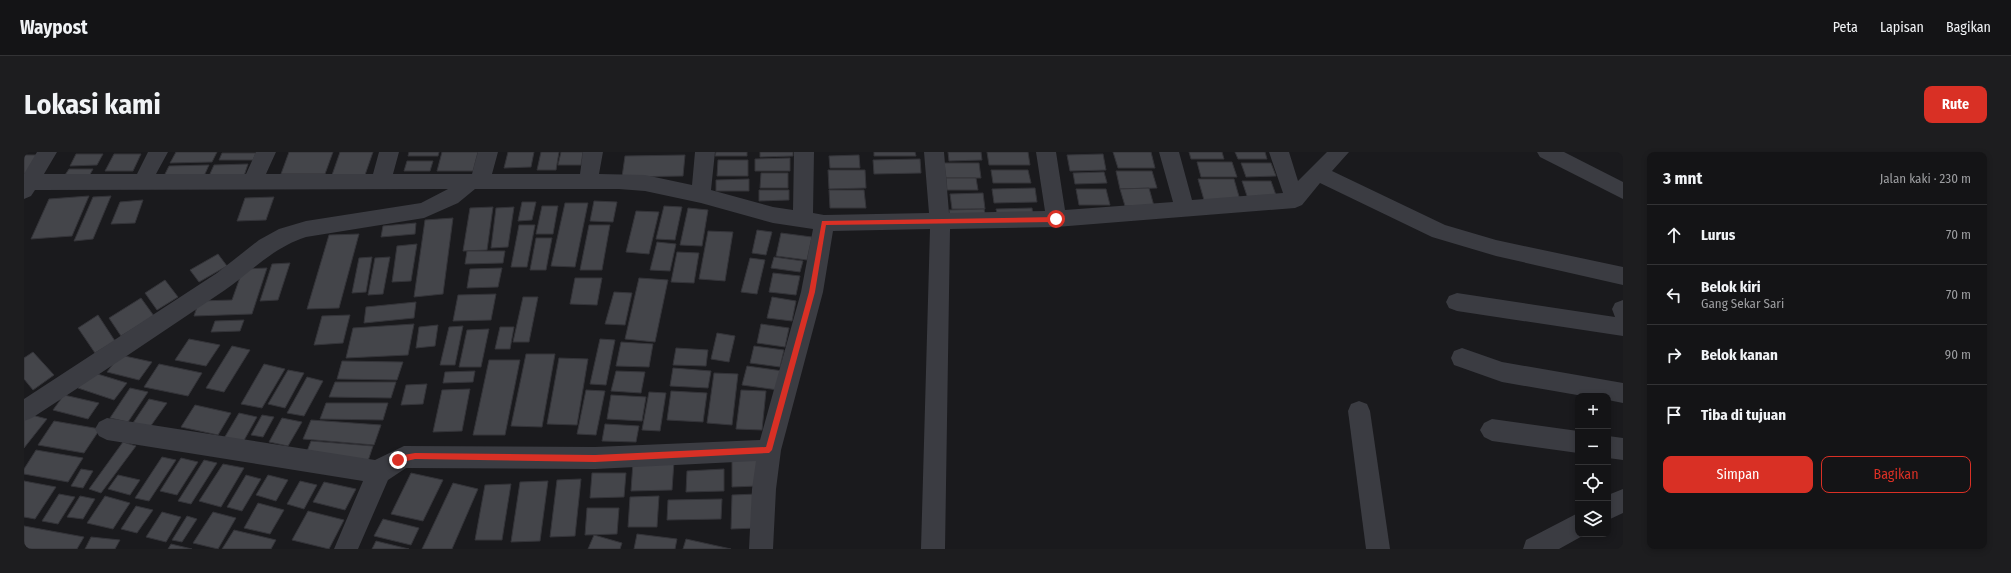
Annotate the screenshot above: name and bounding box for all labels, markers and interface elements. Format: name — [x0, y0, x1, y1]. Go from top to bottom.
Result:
text: Waypost — [20, 16, 88, 39]
text: Peta — [1833, 19, 1858, 36]
text: Lapisan — [1880, 19, 1924, 36]
text: Bagikan — [1946, 19, 1991, 36]
button: Rute — [1924, 86, 1987, 123]
text: Lokasi kami — [24, 88, 161, 121]
text: 3 mnt — [1663, 168, 1702, 189]
text: Jalan kaki · 230 m — [1880, 171, 1971, 186]
route start — [1047, 210, 1065, 228]
icon: ahead — [1663, 224, 1685, 246]
text: Lurus — [1701, 226, 1735, 244]
text: 70 m — [1946, 227, 1971, 242]
text: Belok kiri — [1701, 278, 1761, 296]
icon: left — [1663, 284, 1685, 306]
text: 70 m — [1946, 287, 1971, 302]
text: Gang Sekar Sari — [1701, 296, 1784, 311]
icon: right — [1663, 344, 1685, 366]
text: Belok kanan — [1701, 346, 1778, 364]
text: 90 m — [1945, 347, 1971, 362]
map controls — [1575, 393, 1611, 537]
button: + — [1575, 393, 1611, 429]
icon: arrive — [1663, 404, 1685, 426]
text: Tiba di tujuan — [1701, 406, 1786, 424]
button: − — [1575, 429, 1611, 465]
route end — [389, 451, 407, 469]
button: Simpan — [1663, 456, 1813, 493]
button: Bagikan — [1821, 456, 1971, 493]
button: locate — [1575, 465, 1611, 501]
button: layers — [1575, 501, 1611, 537]

